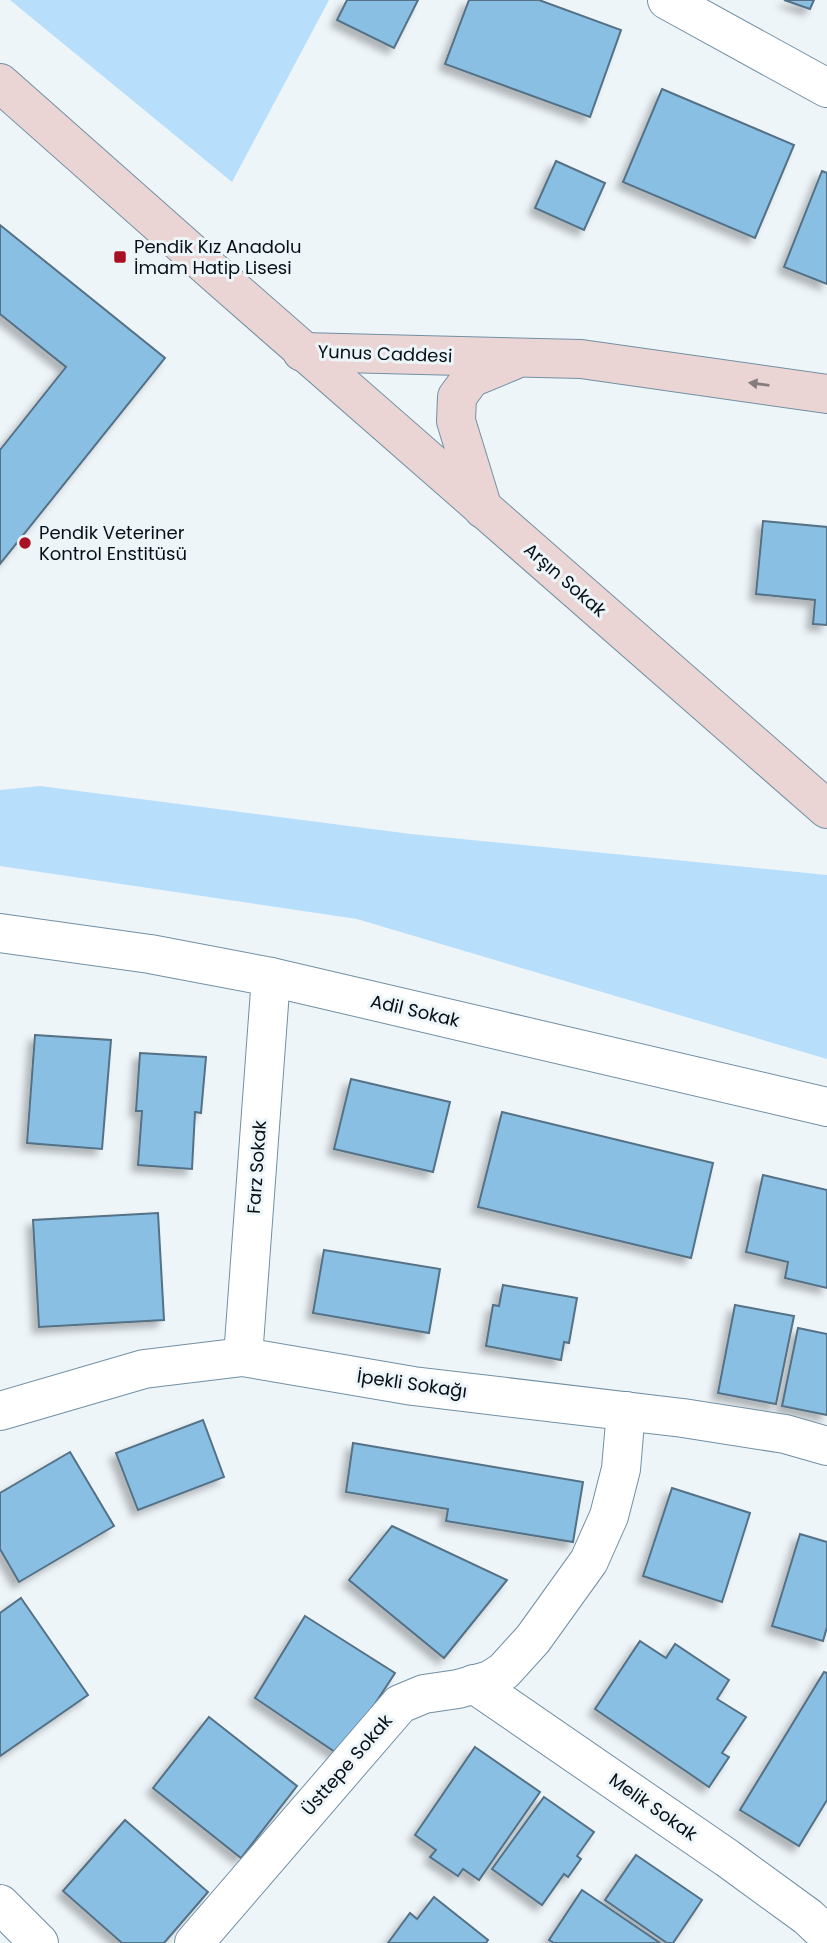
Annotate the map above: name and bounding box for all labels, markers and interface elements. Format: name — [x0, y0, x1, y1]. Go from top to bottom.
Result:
place label: Pendik Kız Anadolu İmam Hatip Lisesi — [134, 234, 301, 280]
marker: Pendik Kız Anadolu İmam Hatip Lisesi — [112, 249, 128, 265]
street label: Yunus Caddesi — [317, 339, 453, 368]
one-way arrow — [748, 378, 770, 389]
place label: Pendik Veteriner Kontrol Enstitüsü — [39, 520, 187, 566]
marker: Pendik Veteriner Kontrol Enstitüsü — [17, 535, 33, 551]
street label: Arşın Sokak — [519, 537, 612, 623]
street label: Adil Sokak — [368, 988, 463, 1033]
street label: Farz Sokak — [241, 1119, 272, 1215]
street label: İpekli Sokağı — [355, 1363, 469, 1404]
street label: Üsttepe Sokak — [296, 1708, 398, 1821]
street label: Melik Sokak — [604, 1767, 703, 1847]

